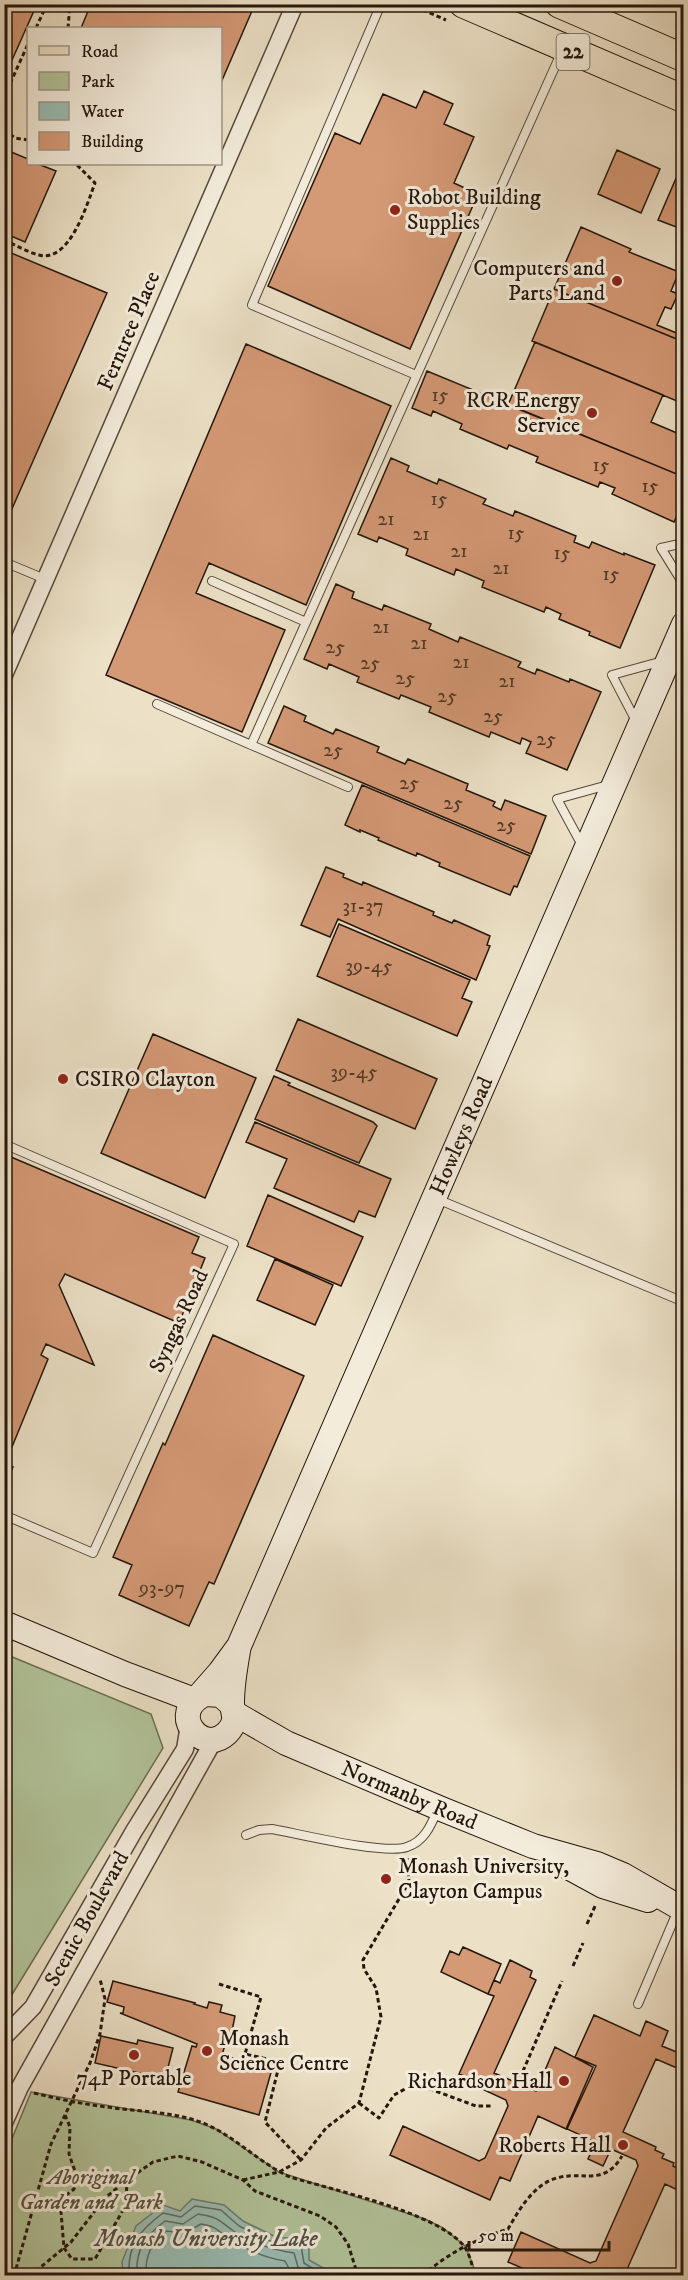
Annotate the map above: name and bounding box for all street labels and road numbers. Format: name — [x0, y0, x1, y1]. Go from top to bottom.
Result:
road number: 22 — [556, 34, 590, 70]
street label: Ferntree Place — [92, 267, 166, 395]
street label: Howleys Road — [424, 1072, 499, 1199]
street label: Syngas Road — [143, 1265, 215, 1377]
street label: Normanby Road — [337, 1755, 481, 1836]
street label: Scenic Boulevard — [39, 1847, 135, 1991]

